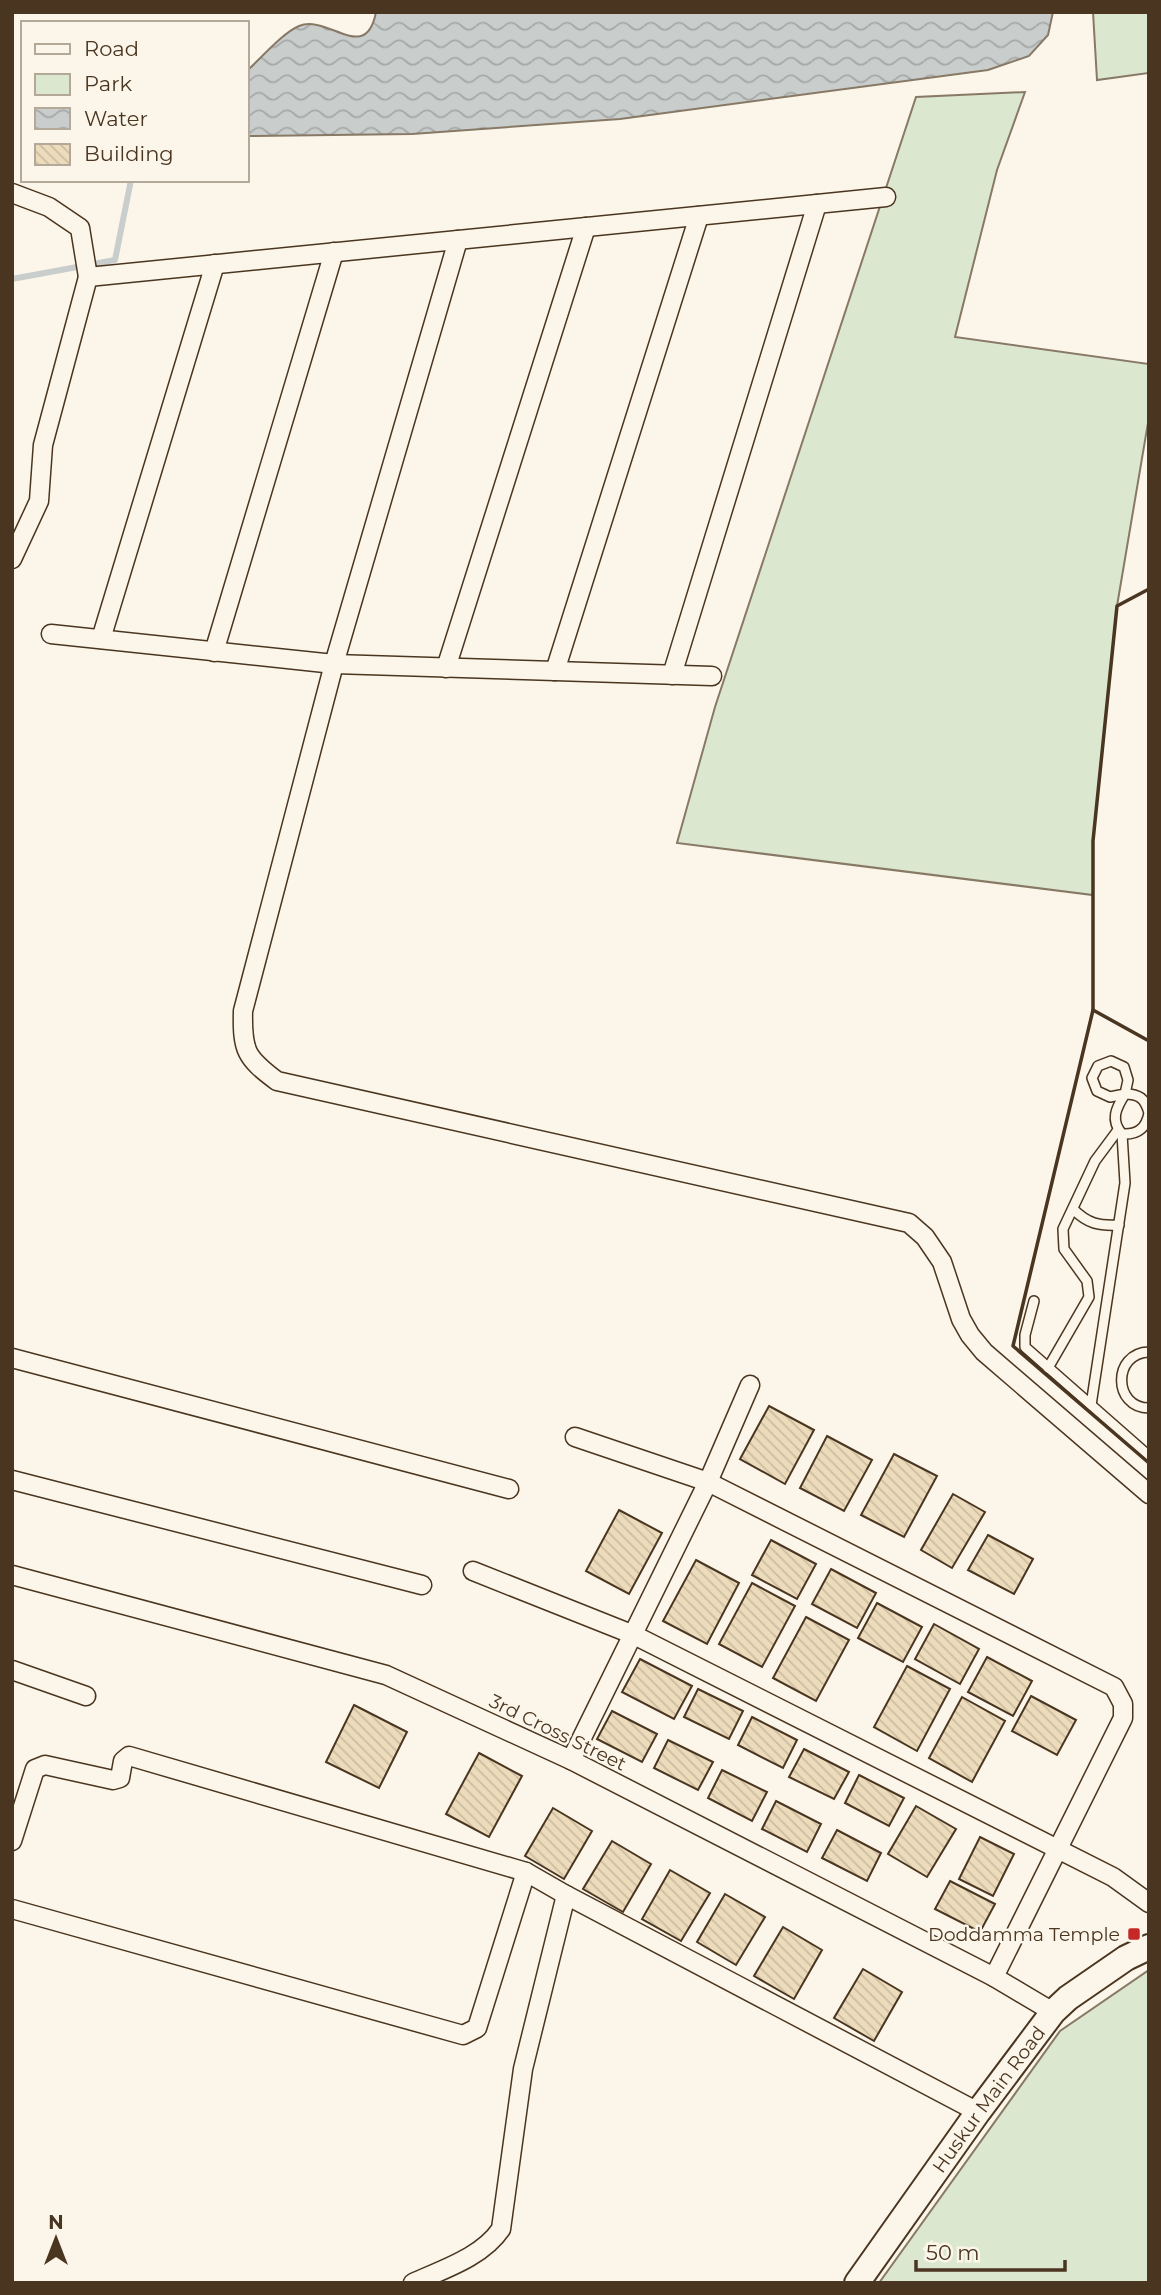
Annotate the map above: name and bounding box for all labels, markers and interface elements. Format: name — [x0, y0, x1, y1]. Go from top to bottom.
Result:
legend — [21, 21, 248, 182]
text: Road — [84, 36, 139, 61]
text: Park — [84, 71, 132, 96]
text: Water — [84, 106, 148, 131]
text: Building — [84, 141, 174, 166]
street label: 3rd Cross Street — [485, 1689, 630, 1776]
place label: Doddamma Temple — [928, 1923, 1120, 1946]
marker: Doddamma Temple — [1126, 1926, 1142, 1942]
street label: Huskur Main Road — [928, 2022, 1050, 2177]
north arrow — [21, 2204, 91, 2274]
text: N — [48, 2211, 64, 2234]
scale bar — [916, 2228, 1065, 2272]
text: 50 m — [926, 2240, 980, 2265]

